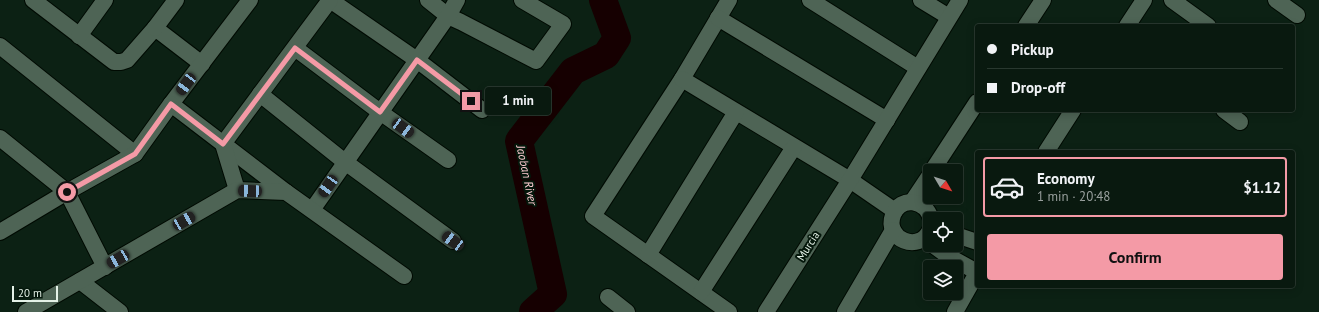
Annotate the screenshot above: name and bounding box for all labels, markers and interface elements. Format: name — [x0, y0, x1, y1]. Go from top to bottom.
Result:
text: Pickup — [1011, 40, 1054, 59]
car — [174, 71, 198, 97]
text: Drop-off — [1011, 78, 1065, 97]
callout: 1 min — [485, 87, 551, 115]
route end — [462, 92, 480, 110]
text: 1 min — [502, 92, 534, 109]
car — [390, 116, 416, 140]
water label: Jaoban River — [513, 143, 541, 207]
north arrow — [923, 164, 963, 204]
map controls — [923, 164, 963, 300]
icon: car — [989, 169, 1025, 205]
text: Economy — [1037, 169, 1095, 188]
car — [316, 173, 340, 199]
text: $1.12 — [1243, 178, 1281, 197]
route start — [58, 183, 76, 201]
car — [238, 185, 262, 197]
text: 1 min · 20:48 — [1037, 188, 1110, 205]
car — [171, 210, 197, 232]
button: locate — [923, 212, 963, 252]
car — [440, 229, 466, 253]
street label: Murcia — [794, 229, 822, 263]
button: Confirm — [987, 234, 1283, 280]
car — [105, 248, 131, 270]
button: layers — [923, 260, 963, 300]
scale bar — [12, 284, 58, 303]
text: 20 m — [18, 286, 42, 300]

